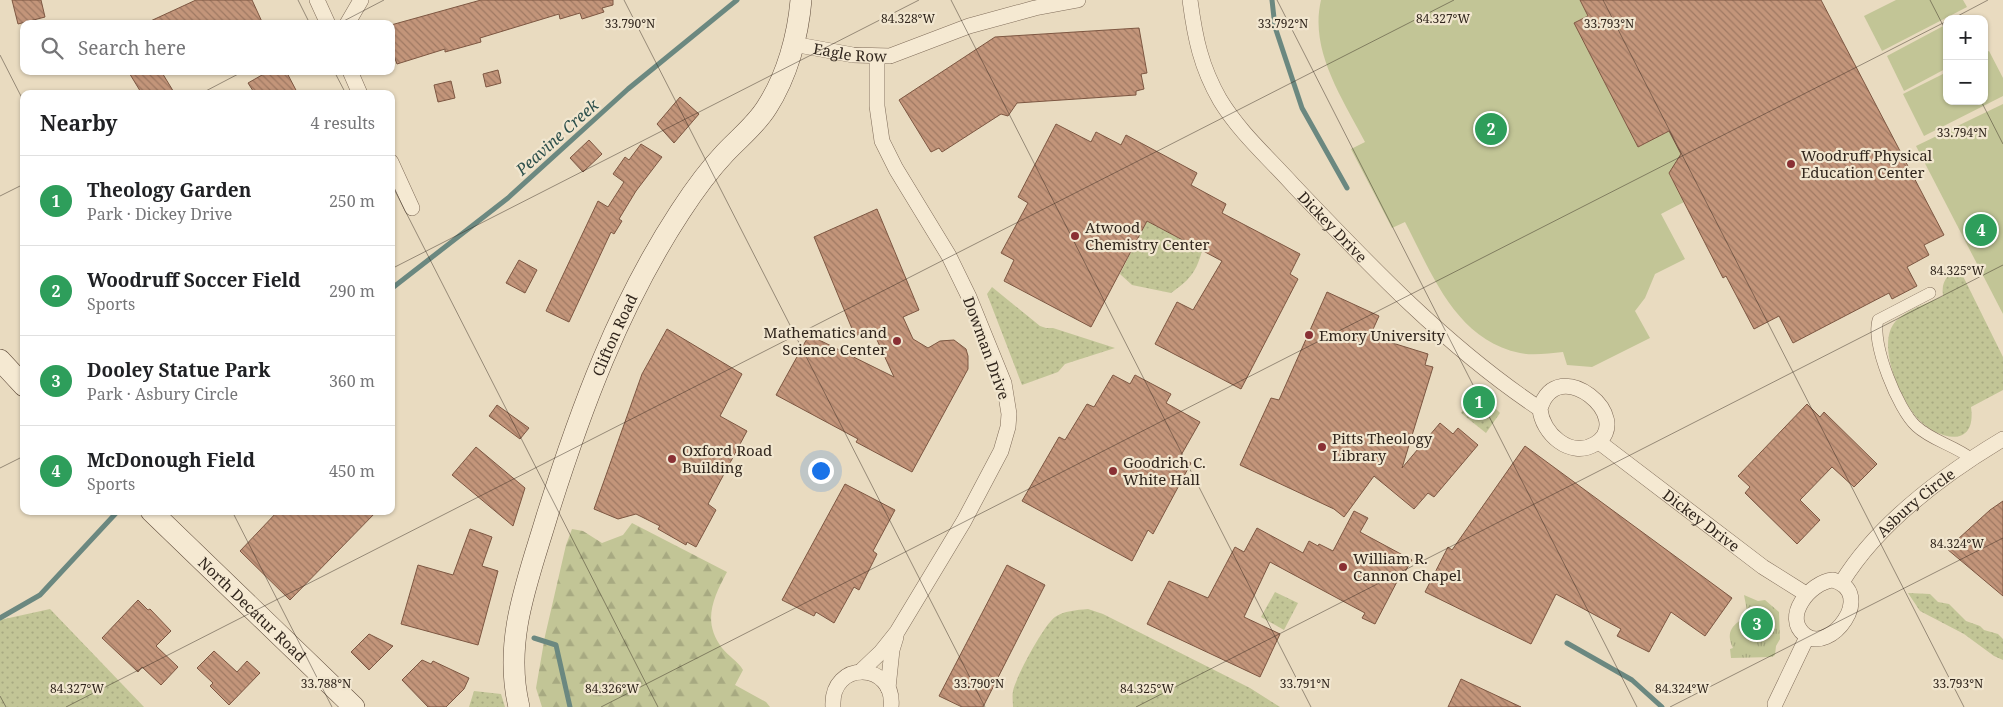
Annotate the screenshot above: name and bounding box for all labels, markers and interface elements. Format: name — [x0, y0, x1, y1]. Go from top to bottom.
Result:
text: 84.328°W — [881, 10, 935, 27]
text: 84.327°W — [1416, 10, 1470, 27]
text: 33.790°N — [605, 15, 655, 32]
text: 33.792°N — [1258, 15, 1308, 32]
text: 33.793°N — [1584, 15, 1634, 32]
map controls — [1943, 15, 1988, 105]
button: + — [1943, 15, 1988, 60]
search box — [20, 20, 395, 75]
icon: search — [38, 34, 66, 62]
text: Search here — [78, 35, 186, 61]
street label: Eagle Row — [812, 38, 887, 66]
button: − — [1943, 60, 1988, 105]
water label: Peavine Creek — [510, 93, 604, 181]
text: Nearby — [40, 109, 118, 137]
pin: 2 — [1475, 110, 1507, 148]
text: 4 results — [311, 112, 375, 134]
text: 33.794°N — [1937, 124, 1987, 141]
place label: Woodruff Physical Education Center — [1801, 145, 1933, 182]
marker: Woodruff Physical Education Center — [1785, 158, 1797, 170]
text: Theology Garden — [87, 177, 251, 203]
street label: Dickey Drive — [1294, 187, 1372, 266]
text: 1 — [51, 190, 61, 212]
text: 250 m — [329, 190, 375, 212]
text: Park · Dickey Drive — [87, 203, 232, 225]
pin: 4 — [1965, 211, 1997, 249]
place label: Atwood Chemistry Center — [1085, 217, 1210, 254]
marker: Atwood Chemistry Center — [1069, 230, 1081, 242]
text: 84.325°W — [1930, 262, 1984, 279]
text: Woodruff Soccer Field — [87, 267, 301, 293]
text: 2 — [51, 280, 61, 302]
text: 290 m — [329, 280, 375, 302]
street label: Clifton Road — [587, 290, 642, 379]
text: Sports — [87, 293, 135, 315]
street label: Dowman Drive — [959, 294, 1015, 402]
place label: Mathematics and Science Center — [764, 322, 887, 359]
place label: Emory University — [1319, 325, 1445, 345]
marker: Emory University — [1303, 329, 1315, 341]
marker: Mathematics and Science Center — [891, 335, 903, 347]
text: Dooley Statue Park — [87, 357, 270, 383]
text: 3 — [51, 370, 61, 392]
text: 360 m — [329, 370, 375, 392]
text: Park · Asbury Circle — [87, 383, 238, 405]
pin: 1 — [1463, 383, 1495, 421]
place label: Pitts Theology Library — [1332, 428, 1433, 465]
place label: Oxford Road Building — [682, 440, 772, 477]
marker: Pitts Theology Library — [1316, 441, 1328, 453]
text: McDonough Field — [87, 447, 255, 473]
place label: Goodrich C. White Hall — [1123, 452, 1206, 489]
marker: Oxford Road Building — [666, 453, 678, 465]
your location — [808, 458, 834, 484]
text: 4 — [51, 460, 61, 482]
text: 450 m — [329, 460, 375, 482]
street label: Asbury Circle — [1872, 463, 1959, 541]
marker: Goodrich C. White Hall — [1107, 465, 1119, 477]
text: Sports — [87, 473, 135, 495]
street label: Dickey Drive — [1659, 485, 1744, 556]
text: 84.324°W — [1930, 535, 1984, 552]
place label: William R. Cannon Chapel — [1353, 548, 1462, 585]
street label: North Decatur Road — [194, 552, 311, 666]
marker: William R. Cannon Chapel — [1337, 561, 1349, 573]
pin: 3 — [1741, 605, 1773, 643]
text: 33.788°N — [301, 675, 351, 692]
text: 33.790°N — [954, 675, 1004, 692]
text: 33.791°N — [1280, 675, 1330, 692]
text: 33.793°N — [1933, 675, 1983, 692]
text: 84.327°W — [50, 680, 104, 697]
text: 84.326°W — [585, 680, 639, 697]
text: 84.325°W — [1120, 680, 1174, 697]
text: 84.324°W — [1655, 680, 1709, 697]

